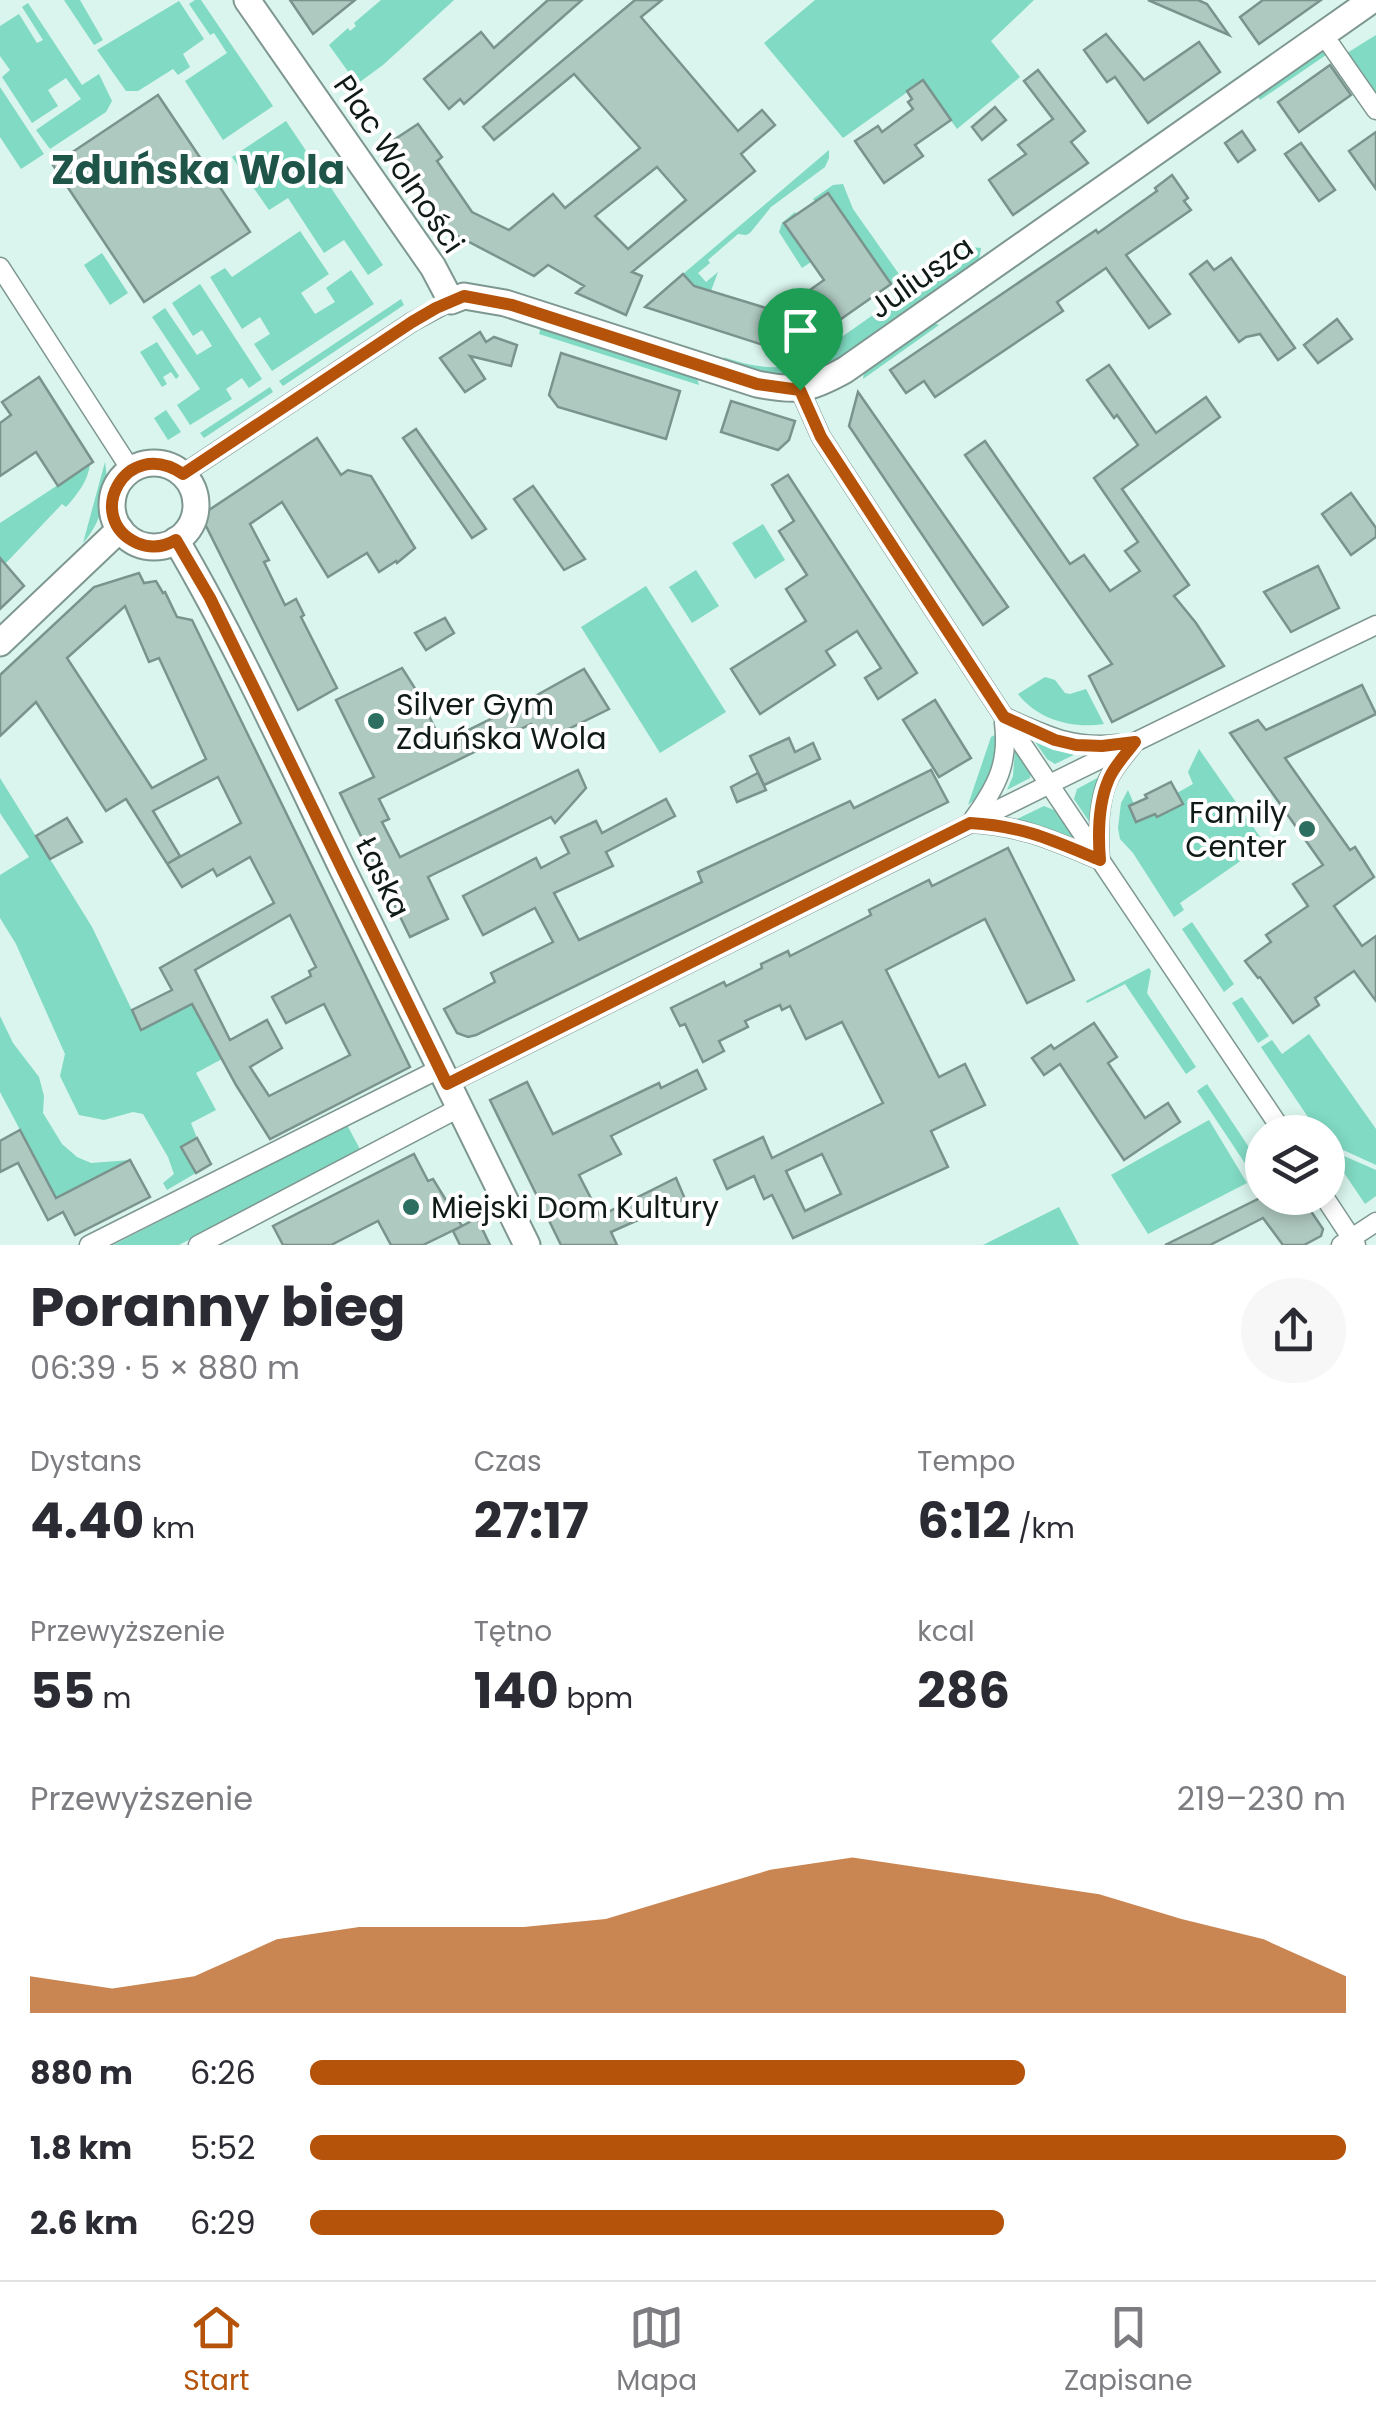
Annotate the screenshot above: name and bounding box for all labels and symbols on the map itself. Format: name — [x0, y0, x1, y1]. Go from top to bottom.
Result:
street label: Plac Wolności — [323, 66, 475, 262]
district label: Zduńska Wola — [51, 142, 345, 198]
street label: Juliusza — [860, 225, 982, 329]
pin — [758, 288, 843, 391]
place label: Silver Gym Zduńska Wola — [396, 683, 606, 760]
marker: Silver Gym Zduńska Wola — [365, 710, 387, 732]
place label: Family Center — [1185, 791, 1287, 868]
marker: Family Center — [1296, 818, 1318, 840]
street label: Łaska — [345, 829, 421, 925]
place label: Miejski Dom Kultury — [431, 1186, 719, 1229]
marker: Miejski Dom Kultury — [400, 1196, 422, 1218]

